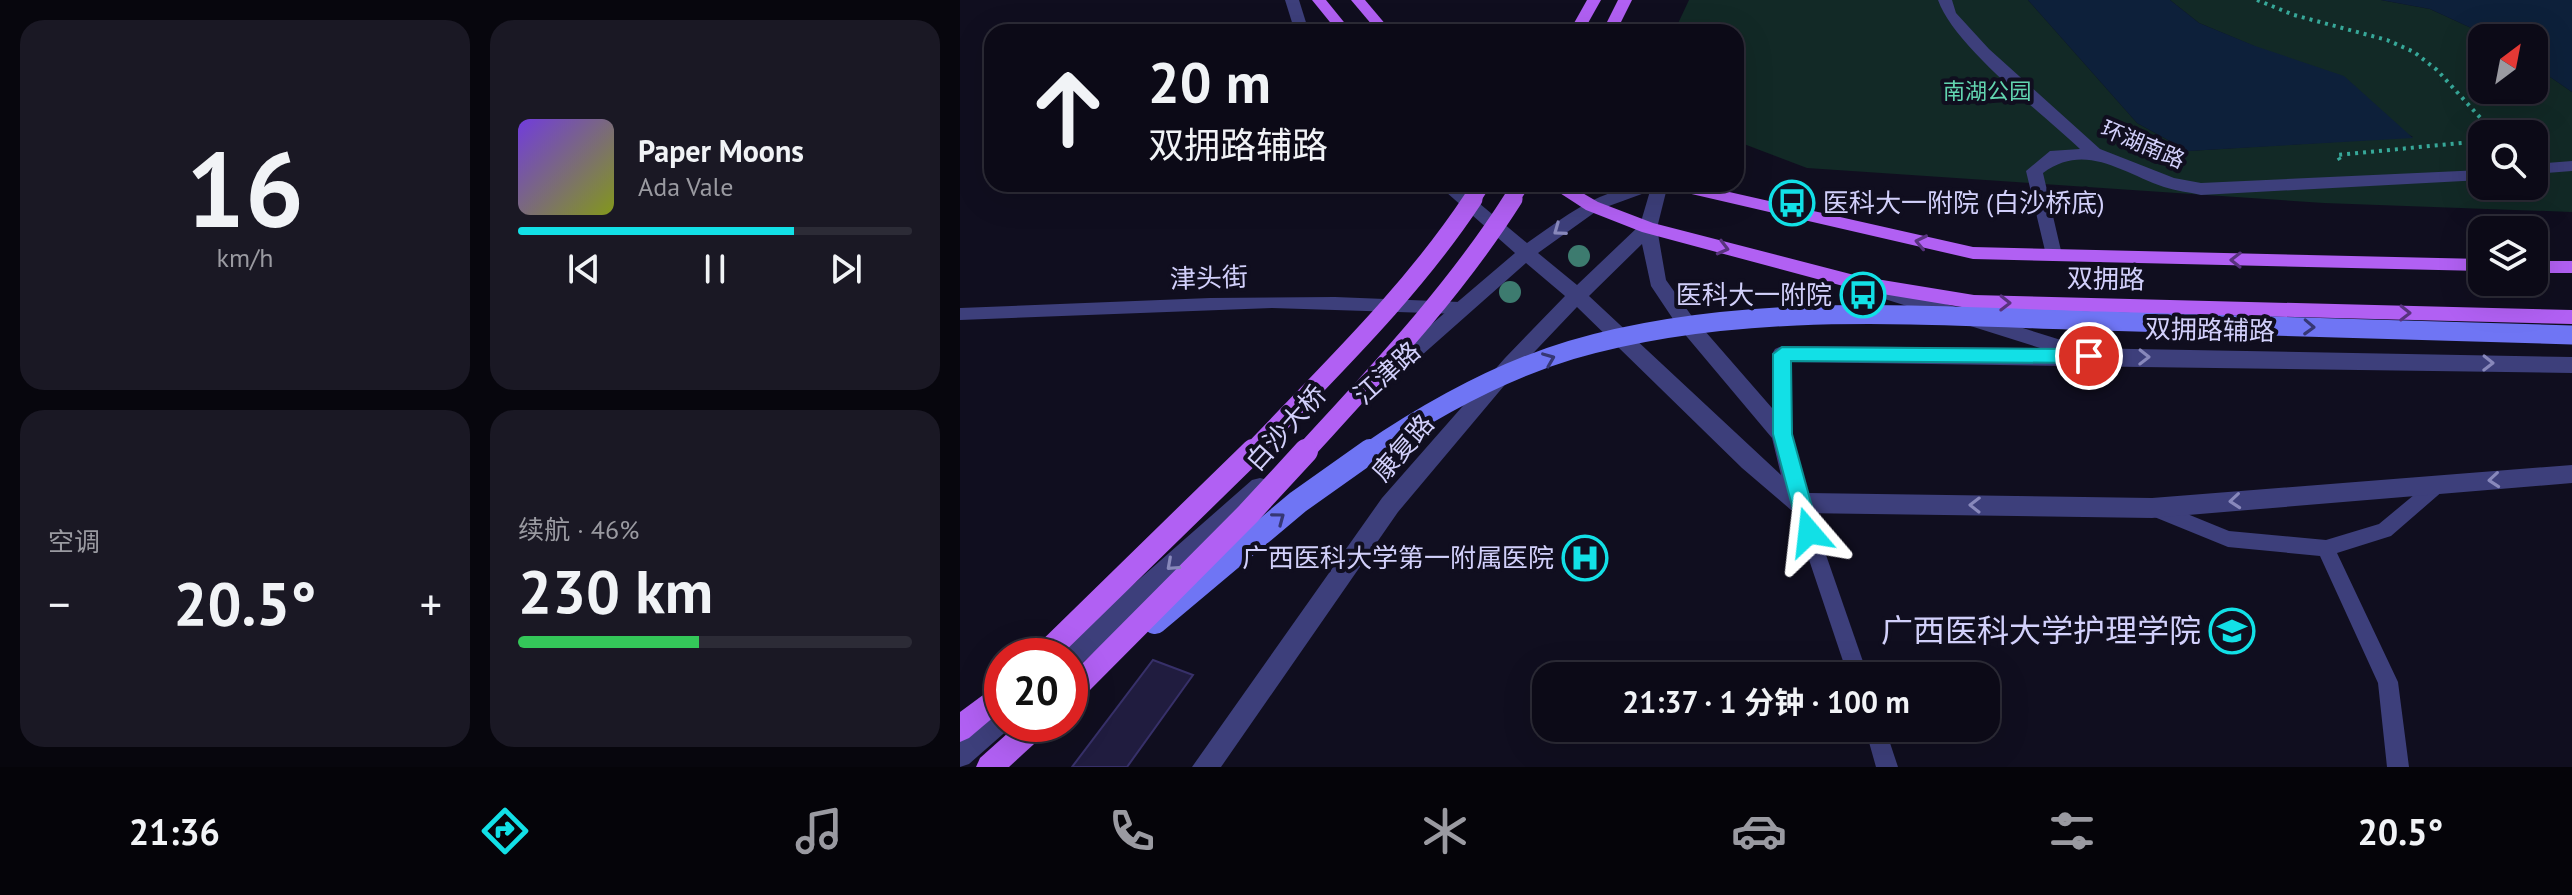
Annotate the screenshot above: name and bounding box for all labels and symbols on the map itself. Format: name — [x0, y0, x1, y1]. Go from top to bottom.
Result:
north arrow — [2468, 24, 2548, 104]
park label: 南湖公园 — [1943, 77, 2031, 105]
street label: 环湖南路 — [2097, 114, 2189, 174]
bus stop icon: 医科大一附院 (白沙桥底) — [1768, 179, 1816, 227]
place label: 医科大一附院 (白沙桥底) — [1823, 186, 2105, 219]
one-way arrow — [1553, 220, 1567, 235]
one-way arrow — [1915, 234, 1929, 251]
one-way arrow — [1716, 239, 1730, 255]
one-way arrow — [2229, 251, 2242, 268]
street label: 津头街 — [1169, 260, 1249, 295]
street label: 双拥路 — [2067, 261, 2145, 296]
bus stop icon: 医科大一附院 — [1839, 271, 1887, 319]
place label: 医科大一附院 — [1676, 278, 1832, 311]
one-way arrow — [1999, 294, 2012, 311]
one-way arrow — [2399, 304, 2412, 321]
street label: 双拥路辅路 — [2145, 312, 2275, 347]
one-way arrow — [2303, 319, 2316, 336]
pin — [2055, 322, 2123, 390]
street label: 江津路 — [1347, 334, 1427, 411]
one-way arrow — [2138, 348, 2151, 365]
one-way arrow — [1541, 352, 1555, 368]
one-way arrow — [2482, 355, 2495, 372]
street label: 白沙大桥 — [1239, 378, 1333, 477]
street label: 康复路 — [1365, 407, 1441, 488]
one-way arrow — [2487, 471, 2500, 488]
position arrow — [1767, 490, 1851, 574]
one-way arrow — [2228, 492, 2241, 509]
one-way arrow — [1968, 496, 1981, 514]
one-way arrow — [1270, 514, 1285, 528]
hospital icon: 广西医科大学第一附属医院 — [1561, 534, 1609, 582]
place label: 广西医科大学第一附属医院 — [1242, 541, 1554, 574]
one-way arrow — [1167, 556, 1182, 570]
school or university icon: 广西医科大学护理学院 — [2208, 607, 2256, 655]
place label: 广西医科大学护理学院 — [1881, 609, 2201, 651]
speed limit sign: 20 — [984, 638, 1088, 742]

